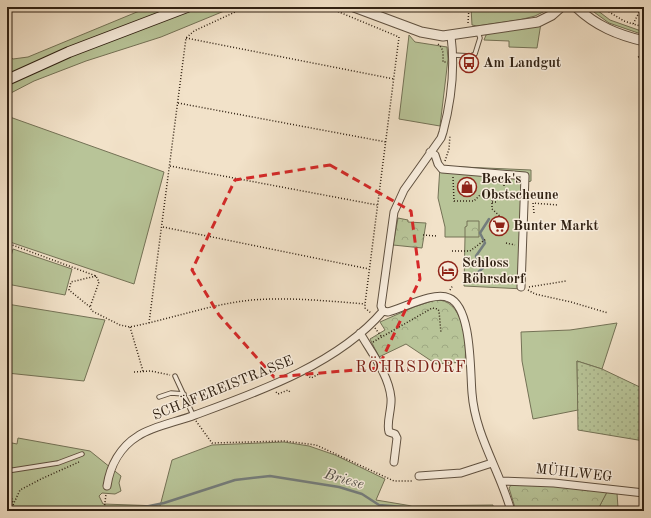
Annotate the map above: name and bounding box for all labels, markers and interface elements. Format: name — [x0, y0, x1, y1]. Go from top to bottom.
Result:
bus stop icon: Am Landgut — [458, 52, 480, 74]
place label: Am Landgut — [483, 56, 561, 70]
place label: Beck's Obstscheune — [481, 172, 559, 202]
shop icon: Beck's Obstscheune — [456, 176, 478, 198]
supermarket icon: Bunter Markt — [488, 215, 510, 237]
place label: Bunter Markt — [513, 219, 599, 233]
place label: Schloss Röhrsdorf — [462, 256, 526, 286]
hotel icon: Schloss Röhrsdorf — [437, 260, 459, 282]
street label: SCHÄFEREISTRASSE — [149, 351, 295, 423]
district label: RÖHRSDORF — [355, 356, 467, 376]
street label: MÜHLWEG — [535, 459, 613, 484]
water label: Briese — [322, 467, 365, 493]

